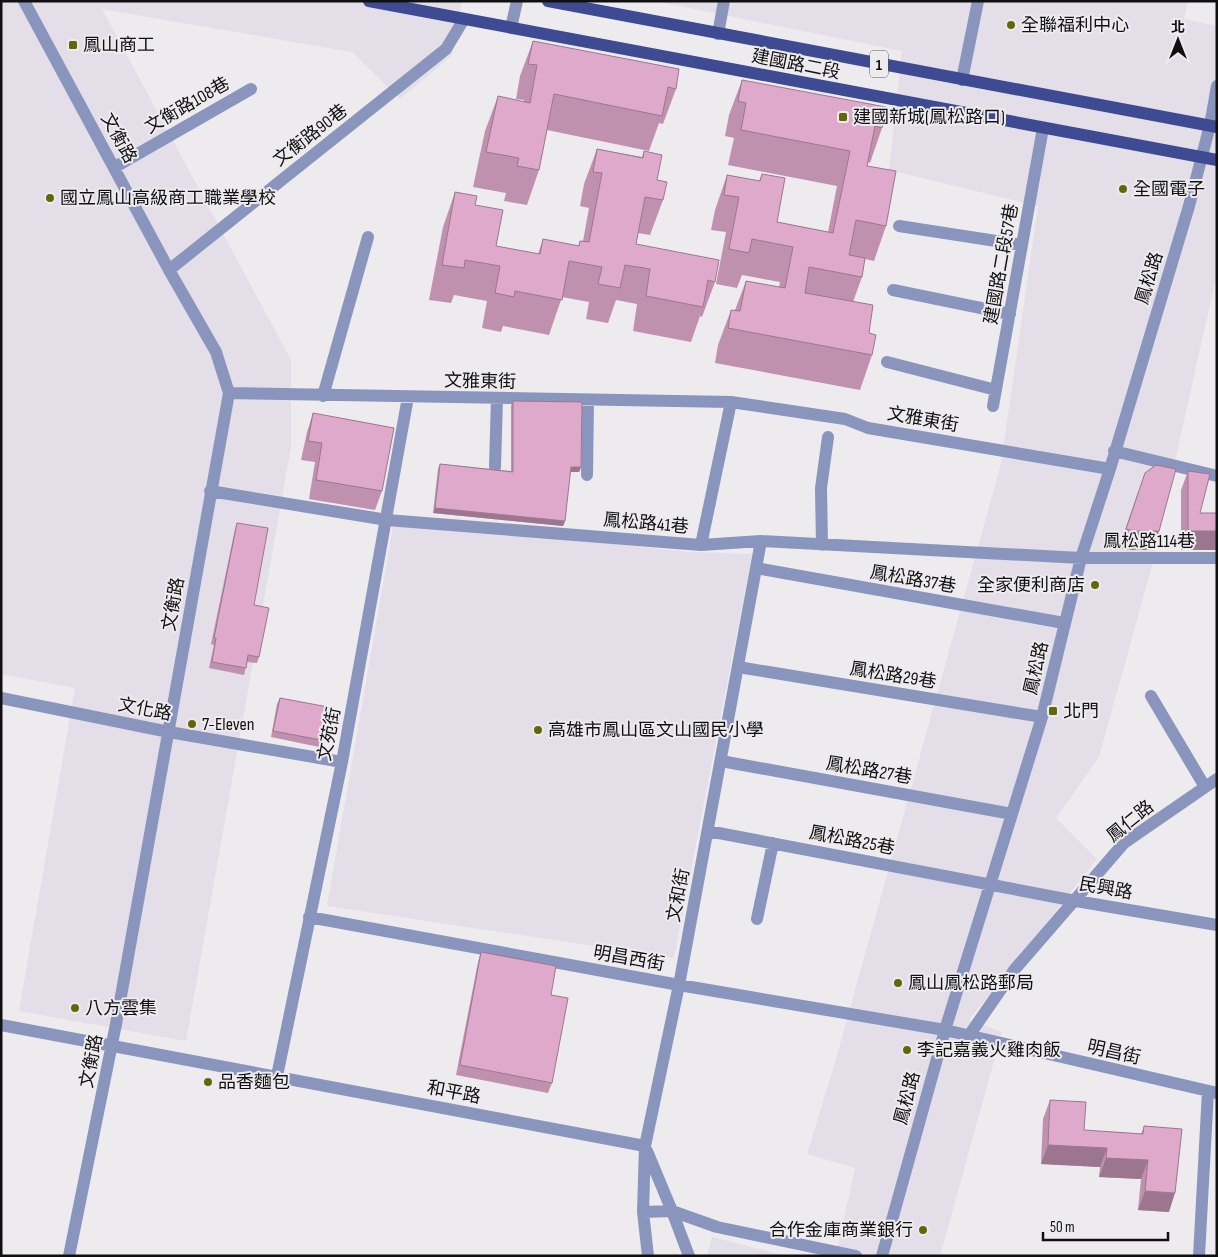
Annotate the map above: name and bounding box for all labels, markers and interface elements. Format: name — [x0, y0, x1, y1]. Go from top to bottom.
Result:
place label: 全聯福利中心 — [1021, 15, 1129, 36]
north arrow — [1153, 15, 1203, 65]
marker: 全聯福利中心 — [1005, 19, 1017, 31]
text: 北 — [1171, 19, 1185, 36]
place label: 鳳山商工 — [83, 35, 155, 56]
marker: 鳳山商工 — [67, 39, 79, 51]
street label: 建國路二段 — [750, 46, 842, 83]
road number: 1 — [870, 51, 888, 78]
street label: 文衡路108巷 — [141, 73, 233, 138]
street label: 文衡路90巷 — [269, 100, 351, 171]
place label: 建國新城(鳳松路口) — [853, 107, 1005, 128]
street label: 文衡路 — [96, 110, 141, 167]
marker: 建國新城(鳳松路口) — [837, 111, 849, 123]
place label: 全國電子 — [1133, 179, 1205, 200]
marker: 全國電子 — [1117, 183, 1129, 195]
place label: 國立鳳山高級商工職業學校 — [60, 188, 276, 209]
marker: 國立鳳山高級商工職業學校 — [44, 192, 56, 204]
street label: 建國路二段57巷 — [981, 202, 1022, 326]
street label: 鳳松路 — [1132, 249, 1167, 307]
street label: 文雅東街 — [444, 370, 516, 393]
street label: 文雅東街 — [886, 403, 960, 436]
street label: 鳳松路41巷 — [602, 509, 690, 538]
street label: 鳳松路114巷 — [1103, 531, 1195, 552]
street label: 鳳松路37巷 — [868, 562, 957, 597]
place label: 全家便利商店 — [977, 575, 1085, 596]
street label: 文衡路 — [158, 576, 189, 632]
marker: 全家便利商店 — [1089, 579, 1101, 591]
street label: 鳳松路 — [1020, 639, 1053, 697]
street label: 鳳松路29巷 — [848, 658, 938, 693]
street label: 文化路 — [116, 694, 173, 725]
place label: 北門 — [1063, 701, 1099, 722]
marker: 北門 — [1047, 705, 1059, 717]
street label: 文苑街 — [314, 706, 345, 763]
place label: 7-Eleven — [202, 714, 255, 735]
marker: 7-Eleven — [186, 718, 198, 730]
place label: 高雄市鳳山區文山國民小學 — [548, 720, 764, 741]
marker: 高雄市鳳山區文山國民小學 — [532, 724, 544, 736]
street label: 鳳松路27巷 — [824, 753, 913, 788]
street label: 鳳仁路 — [1103, 796, 1158, 847]
street label: 鳳松路25巷 — [807, 822, 896, 859]
street label: 文和街 — [663, 867, 694, 924]
street label: 民興路 — [1078, 873, 1134, 904]
street label: 明昌西街 — [592, 942, 666, 975]
place label: 鳳山鳳松路郵局 — [908, 973, 1034, 994]
marker: 鳳山鳳松路郵局 — [892, 977, 904, 989]
place label: 八方雲集 — [85, 998, 157, 1019]
marker: 八方雲集 — [69, 1002, 81, 1014]
street label: 文衡路 — [76, 1033, 107, 1090]
street label: 明昌街 — [1085, 1036, 1143, 1069]
place label: 李記嘉義火雞肉飯 — [917, 1040, 1061, 1061]
marker: 李記嘉義火雞肉飯 — [901, 1044, 913, 1056]
street label: 鳳松路 — [890, 1069, 925, 1127]
place label: 品香麵包 — [218, 1072, 290, 1093]
marker: 品香麵包 — [202, 1076, 214, 1088]
street label: 和平路 — [425, 1077, 482, 1108]
scale bar — [1043, 1210, 1168, 1242]
text: 50 m — [1050, 1218, 1075, 1237]
place label: 合作金庫商業銀行 — [769, 1220, 913, 1241]
marker: 合作金庫商業銀行 — [917, 1224, 929, 1236]

